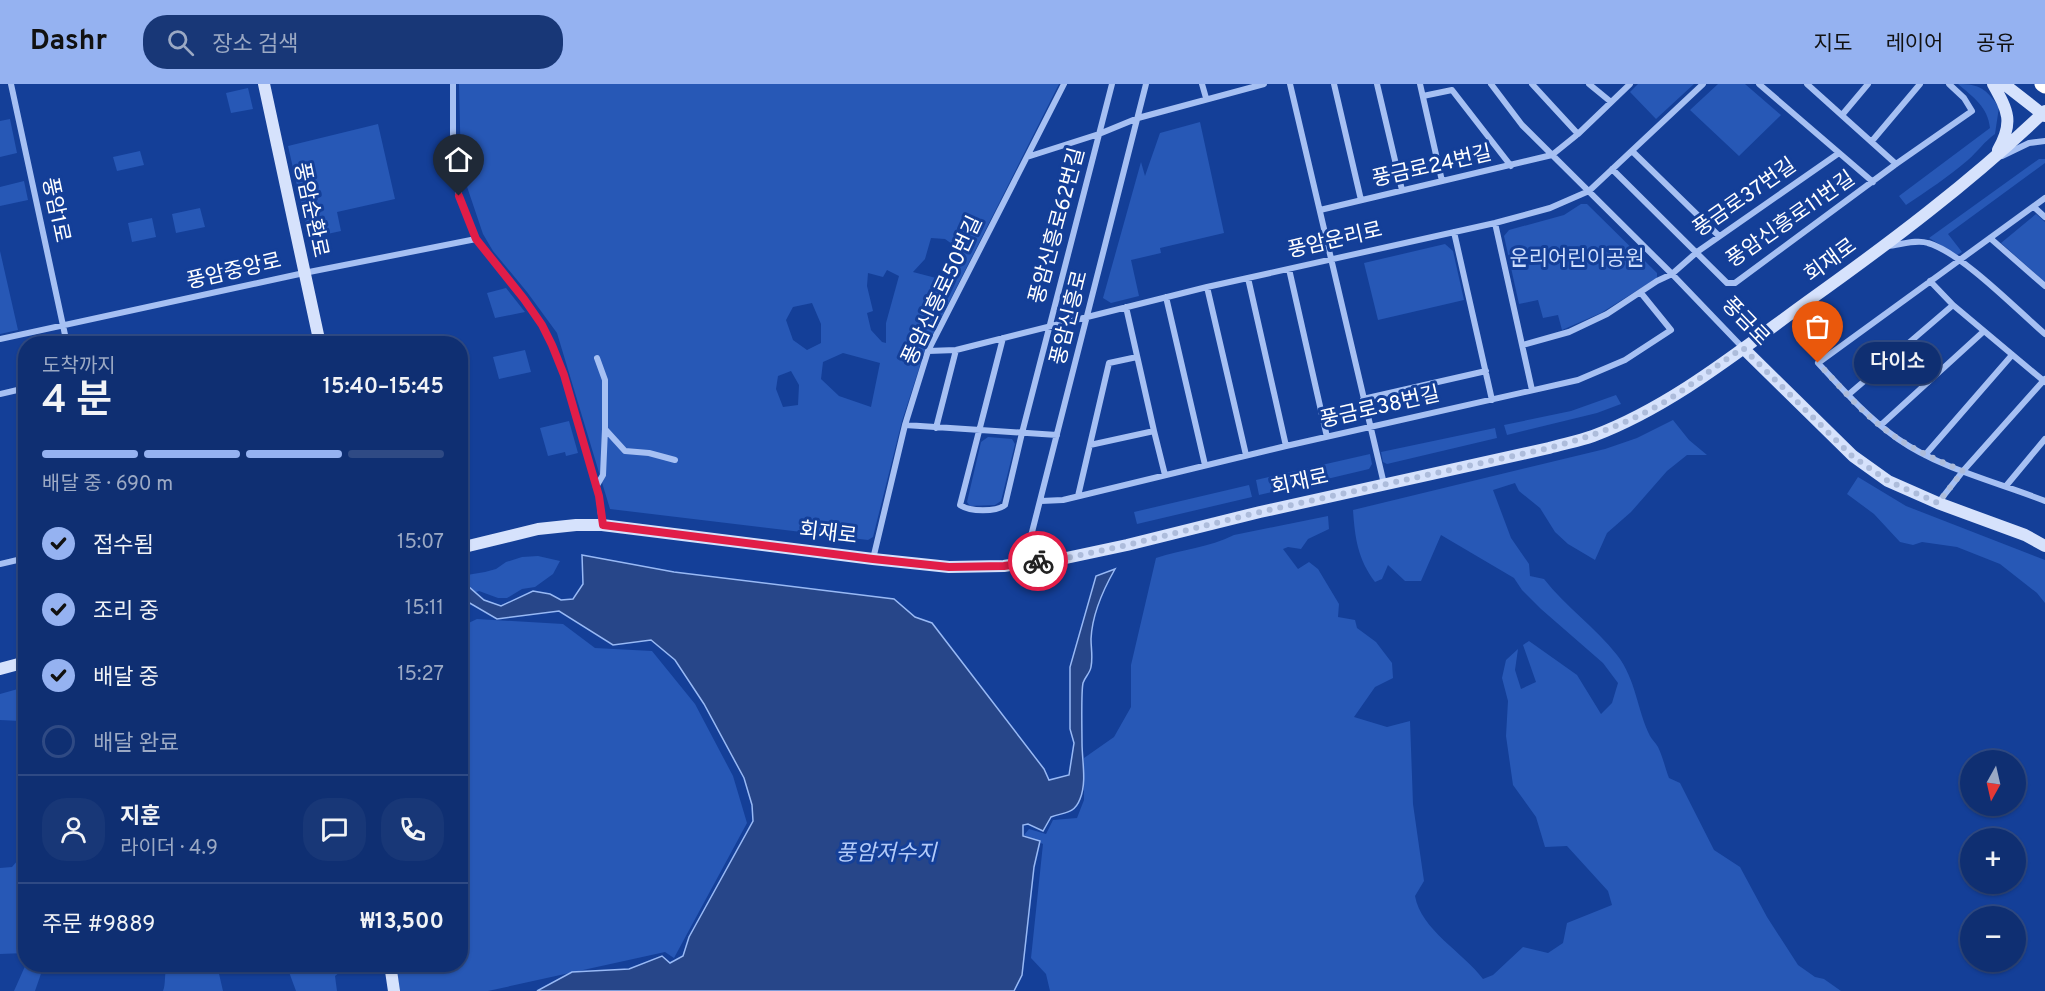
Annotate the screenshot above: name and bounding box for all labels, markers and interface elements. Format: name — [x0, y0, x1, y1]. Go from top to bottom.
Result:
search box — [143, 15, 563, 69]
text: Dashr — [30, 24, 107, 60]
icon: search — [164, 26, 197, 59]
text: 지도 — [1814, 31, 1852, 58]
text: 레이어 — [1885, 31, 1943, 58]
text: 공유 — [1976, 31, 2015, 58]
text: 장소 검색 — [212, 32, 298, 59]
pin — [433, 134, 484, 196]
street label: 풍금로24번길 — [1369, 140, 1495, 194]
icon: home — [442, 143, 475, 176]
street label: 풍암신흥로62번길 — [1024, 145, 1092, 307]
street label: 풍금로37번길 — [1688, 153, 1802, 243]
street label: 풍암순환로 — [287, 160, 333, 260]
street label: 풍암신흥로11번길 — [1721, 166, 1861, 274]
street label: 풍암1로 — [35, 175, 75, 245]
street label: 풍암신흥로50번길 — [897, 212, 989, 370]
street label: 풍암운리로 — [1285, 217, 1385, 265]
street label: 회재로 — [1800, 233, 1862, 289]
park label: 운리어린이공원 — [1509, 246, 1645, 273]
street label: 풍암중앙로 — [184, 248, 284, 296]
street label: 풍암신흥로 — [1045, 268, 1095, 368]
street label: 풍금로 — [1715, 292, 1775, 352]
pin — [1792, 301, 1843, 363]
icon: bag — [1801, 310, 1834, 343]
callout: 다이소 — [1854, 342, 1941, 384]
text: 다이소 — [1870, 350, 1925, 376]
text: 도착까지 — [42, 354, 116, 380]
text: 15:40–15:45 — [322, 374, 444, 401]
text: 4 분 — [42, 378, 112, 427]
street label: 풍금로38번길 — [1317, 381, 1443, 435]
street label: 회재로 — [1269, 464, 1331, 502]
text: 배달 중 · 690 m — [42, 472, 173, 498]
street label: 회재로 — [798, 517, 858, 551]
icon: check — [42, 527, 75, 560]
text: 15:07 — [397, 530, 444, 556]
courier — [1008, 531, 1068, 591]
text: 접수됨 — [93, 533, 154, 560]
icon: bike — [1022, 545, 1055, 578]
icon: check — [42, 593, 75, 626]
text: 15:11 — [405, 596, 444, 622]
text: 조리 중 — [93, 599, 159, 626]
icon: check — [42, 659, 75, 692]
text: 15:27 — [397, 662, 444, 688]
text: 배달 중 — [93, 665, 159, 692]
text: 배달 완료 — [93, 731, 179, 758]
north arrow — [1960, 750, 2026, 816]
map controls — [1960, 750, 2026, 972]
button: person — [42, 798, 105, 861]
button: chat — [303, 798, 366, 861]
button: phone — [381, 798, 444, 861]
text: 지훈 — [120, 804, 160, 831]
button: + — [1960, 828, 2026, 894]
text: 라이더 · 4.9 — [120, 836, 218, 862]
water label: 풍암저수지 — [835, 841, 938, 868]
button: − — [1960, 906, 2026, 972]
text: ₩13,500 — [360, 909, 444, 936]
text: 주문 #9889 — [42, 912, 155, 939]

